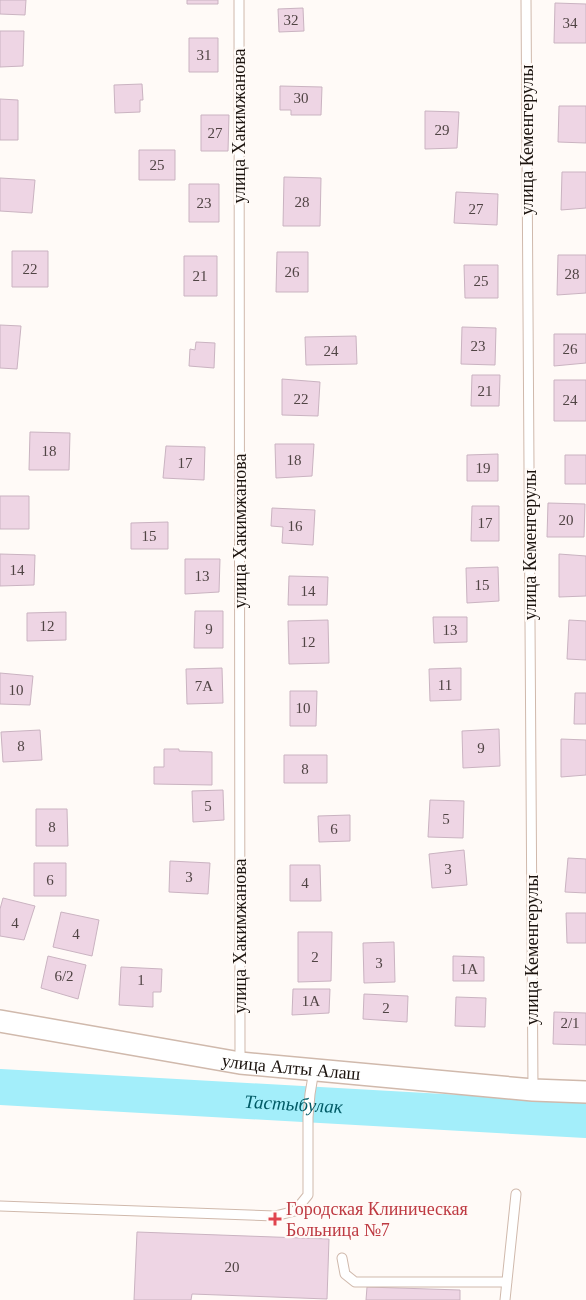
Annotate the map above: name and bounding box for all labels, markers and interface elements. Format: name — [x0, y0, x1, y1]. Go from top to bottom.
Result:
house number: 32 — [284, 12, 299, 28]
house number: 34 — [563, 15, 578, 31]
house number: 31 — [197, 47, 212, 63]
street label: улица Хакимжанова — [229, 48, 249, 204]
street label: улица Кеменгерулы — [517, 65, 537, 215]
house number: 30 — [294, 90, 309, 106]
house number: 29 — [435, 122, 450, 138]
house number: 27 — [208, 125, 223, 141]
house number: 25 — [150, 157, 165, 173]
house number: 28 — [295, 194, 310, 210]
house number: 23 — [197, 195, 212, 211]
house number: 27 — [469, 201, 484, 217]
house number: 22 — [23, 261, 38, 277]
house number: 26 — [285, 264, 300, 280]
house number: 28 — [565, 266, 580, 282]
house number: 21 — [193, 268, 208, 284]
house number: 25 — [474, 273, 489, 289]
house number: 23 — [471, 338, 486, 354]
house number: 26 — [563, 341, 578, 357]
house number: 24 — [324, 343, 339, 359]
house number: 21 — [478, 383, 493, 399]
house number: 22 — [294, 391, 309, 407]
house number: 24 — [563, 392, 578, 408]
house number: 18 — [42, 443, 57, 459]
house number: 18 — [287, 452, 302, 468]
street label: улица Хакимжанова — [230, 453, 250, 609]
house number: 17 — [178, 455, 193, 471]
house number: 19 — [476, 460, 491, 476]
street label: улица Кеменгерулы — [520, 470, 540, 620]
house number: 20 — [559, 512, 574, 528]
house number: 17 — [478, 515, 493, 531]
house number: 16 — [288, 518, 303, 534]
house number: 15 — [142, 528, 157, 544]
house number: 14 — [10, 562, 25, 578]
house number: 13 — [195, 568, 210, 584]
house number: 15 — [475, 577, 490, 593]
house number: 14 — [301, 583, 316, 599]
house number: 12 — [40, 618, 55, 634]
house number: 9 — [205, 621, 213, 637]
house number: 13 — [443, 622, 458, 638]
house number: 12 — [301, 634, 316, 650]
house number: 11 — [438, 677, 452, 693]
house number: 7А — [195, 678, 213, 694]
house number: 10 — [9, 682, 24, 698]
house number: 10 — [296, 700, 311, 716]
house number: 8 — [17, 738, 25, 754]
house number: 9 — [477, 740, 485, 756]
house number: 8 — [301, 761, 309, 777]
house number: 5 — [204, 798, 212, 814]
house number: 5 — [442, 811, 450, 827]
house number: 8 — [48, 819, 56, 835]
house number: 6 — [330, 821, 338, 837]
street label: улица Хакимжанова — [230, 858, 250, 1014]
house number: 3 — [444, 861, 452, 877]
house number: 3 — [185, 869, 193, 885]
house number: 6 — [46, 872, 54, 888]
house number: 4 — [301, 875, 309, 891]
street label: улица Кеменгерулы — [522, 875, 542, 1025]
house number: 4 — [11, 915, 19, 931]
house number: 4 — [72, 926, 80, 942]
house number: 2 — [311, 949, 319, 965]
house number: 3 — [375, 955, 383, 971]
house number: 1А — [460, 961, 478, 977]
house number: 6/2 — [54, 968, 74, 984]
house number: 1 — [137, 972, 145, 988]
house number: 1А — [302, 993, 320, 1009]
house number: 2 — [382, 1000, 390, 1016]
house number: 2/1 — [560, 1015, 580, 1031]
street label: улица Алты Алаш — [220, 1050, 362, 1084]
water label: Тастыбулак — [244, 1091, 344, 1117]
place label: Городская Клиническая Больница №7 — [286, 1199, 468, 1240]
marker: Городская Клиническая Больница №7 — [268, 1212, 282, 1226]
house number: 20 — [225, 1259, 240, 1275]

